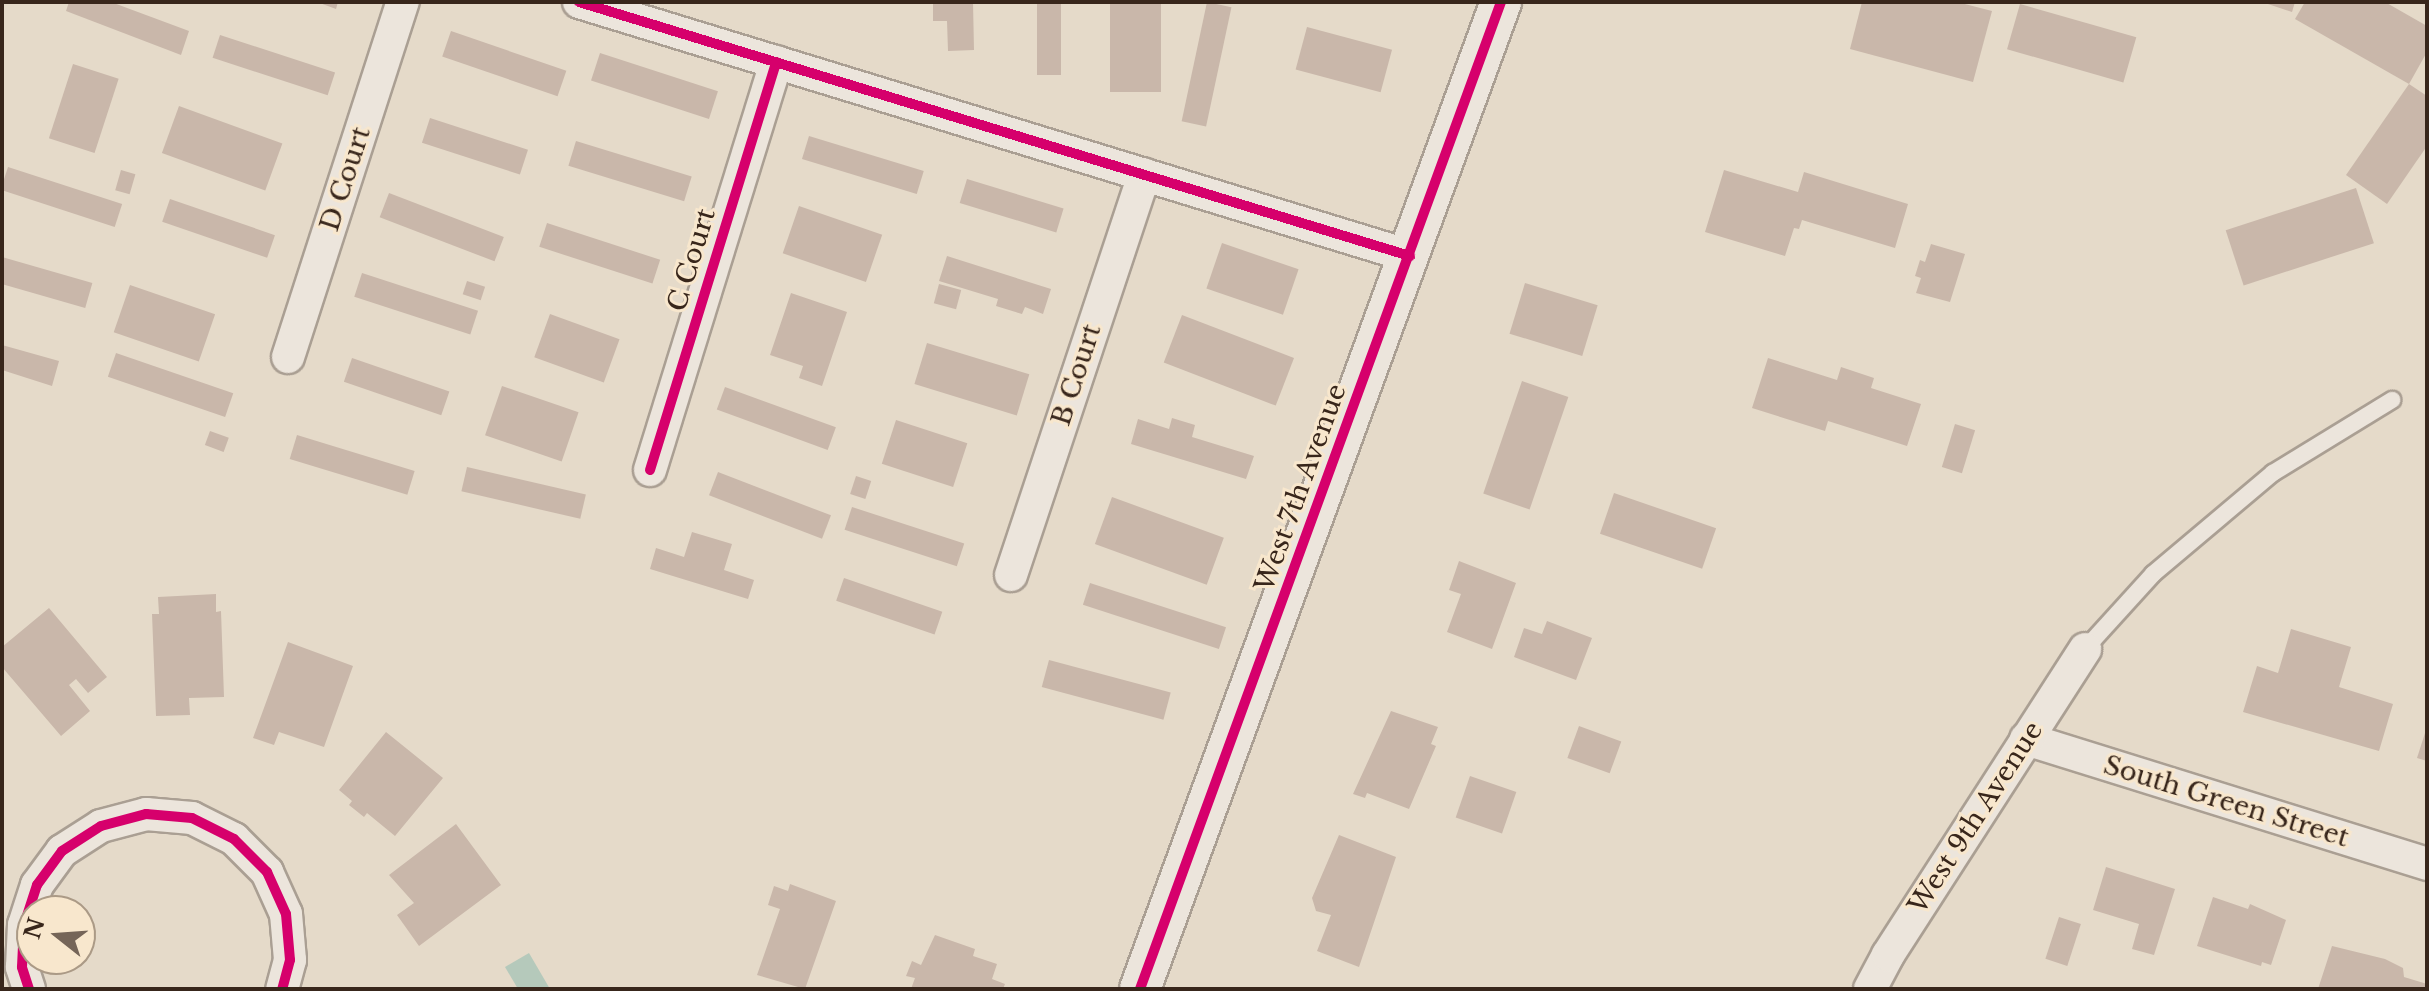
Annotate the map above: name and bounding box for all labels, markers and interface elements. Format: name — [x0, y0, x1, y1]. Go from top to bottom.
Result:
street label: D Court — [314, 123, 378, 235]
street label: C Court — [662, 205, 722, 315]
street label: B Court — [1046, 320, 1108, 430]
street label: West 7th Avenue — [1249, 379, 1353, 597]
street label: West 9th Avenue — [1902, 716, 2050, 920]
street label: South Green Street — [2100, 750, 2352, 854]
north arrow — [16, 895, 96, 975]
text: N — [19, 915, 50, 942]

